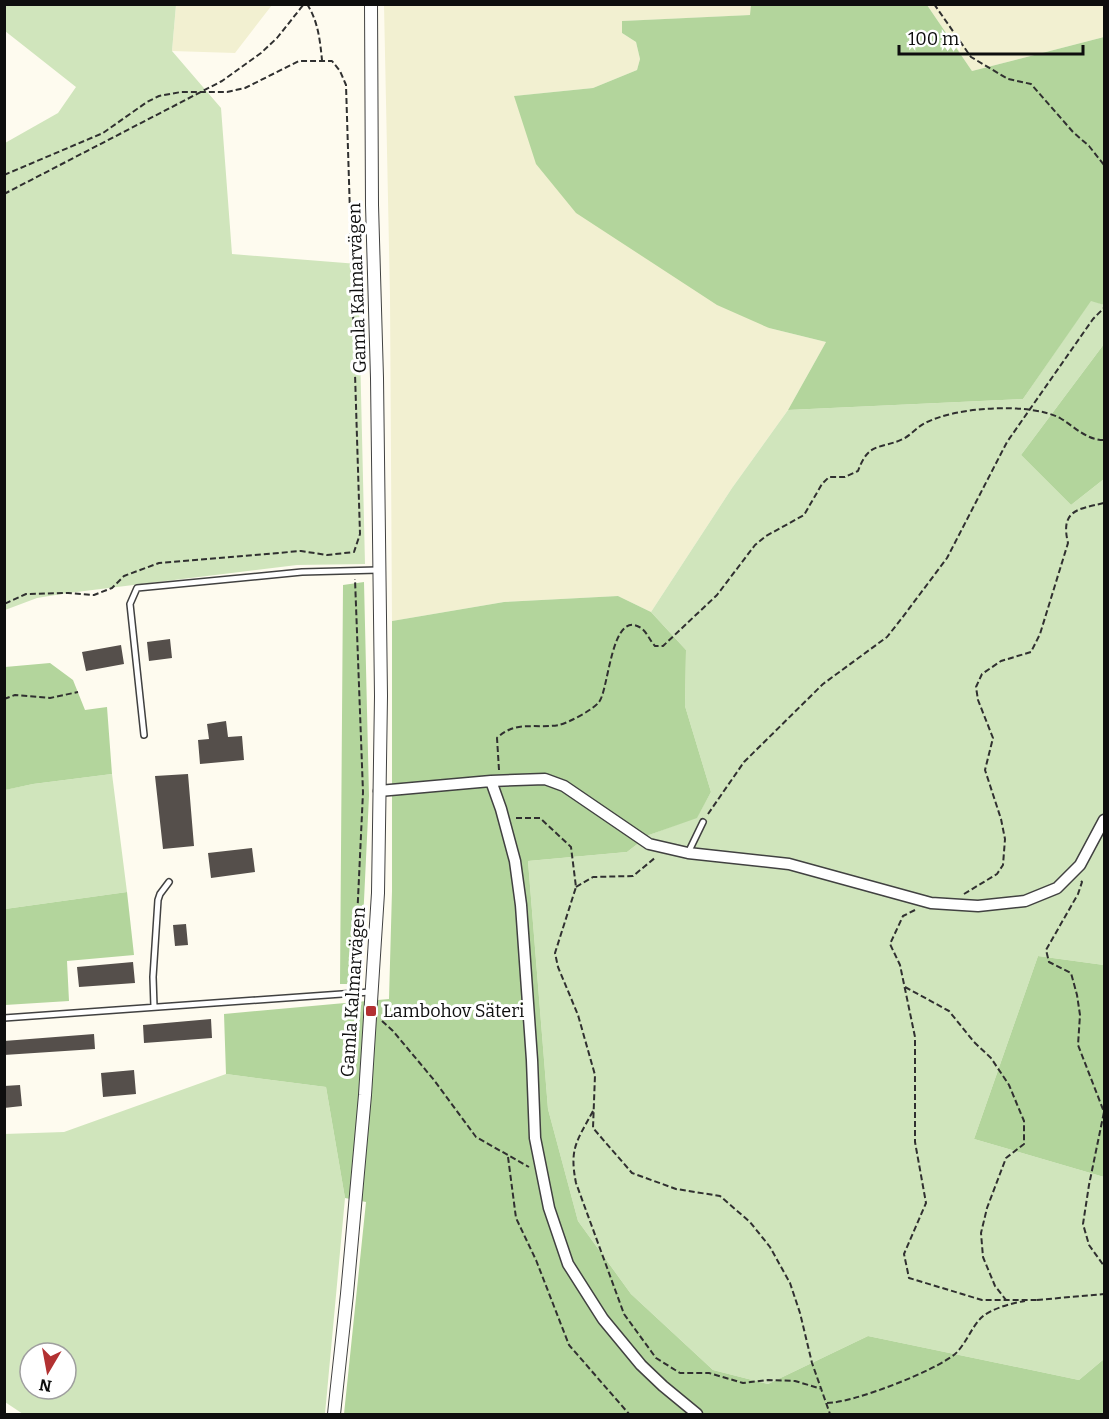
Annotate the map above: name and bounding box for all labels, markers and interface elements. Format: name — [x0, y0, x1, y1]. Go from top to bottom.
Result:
scale bar — [899, 18, 1084, 56]
text: 100 m — [908, 28, 959, 50]
street label: Gamla Kalmarvägen — [343, 202, 371, 374]
street label: Gamla Kalmarvägen — [336, 906, 370, 1078]
place label: Lambohov Säteri — [383, 1000, 524, 1022]
marker: Lambohov Säteri — [364, 1004, 378, 1018]
north arrow — [18, 1341, 78, 1401]
text: N — [38, 1375, 53, 1396]

